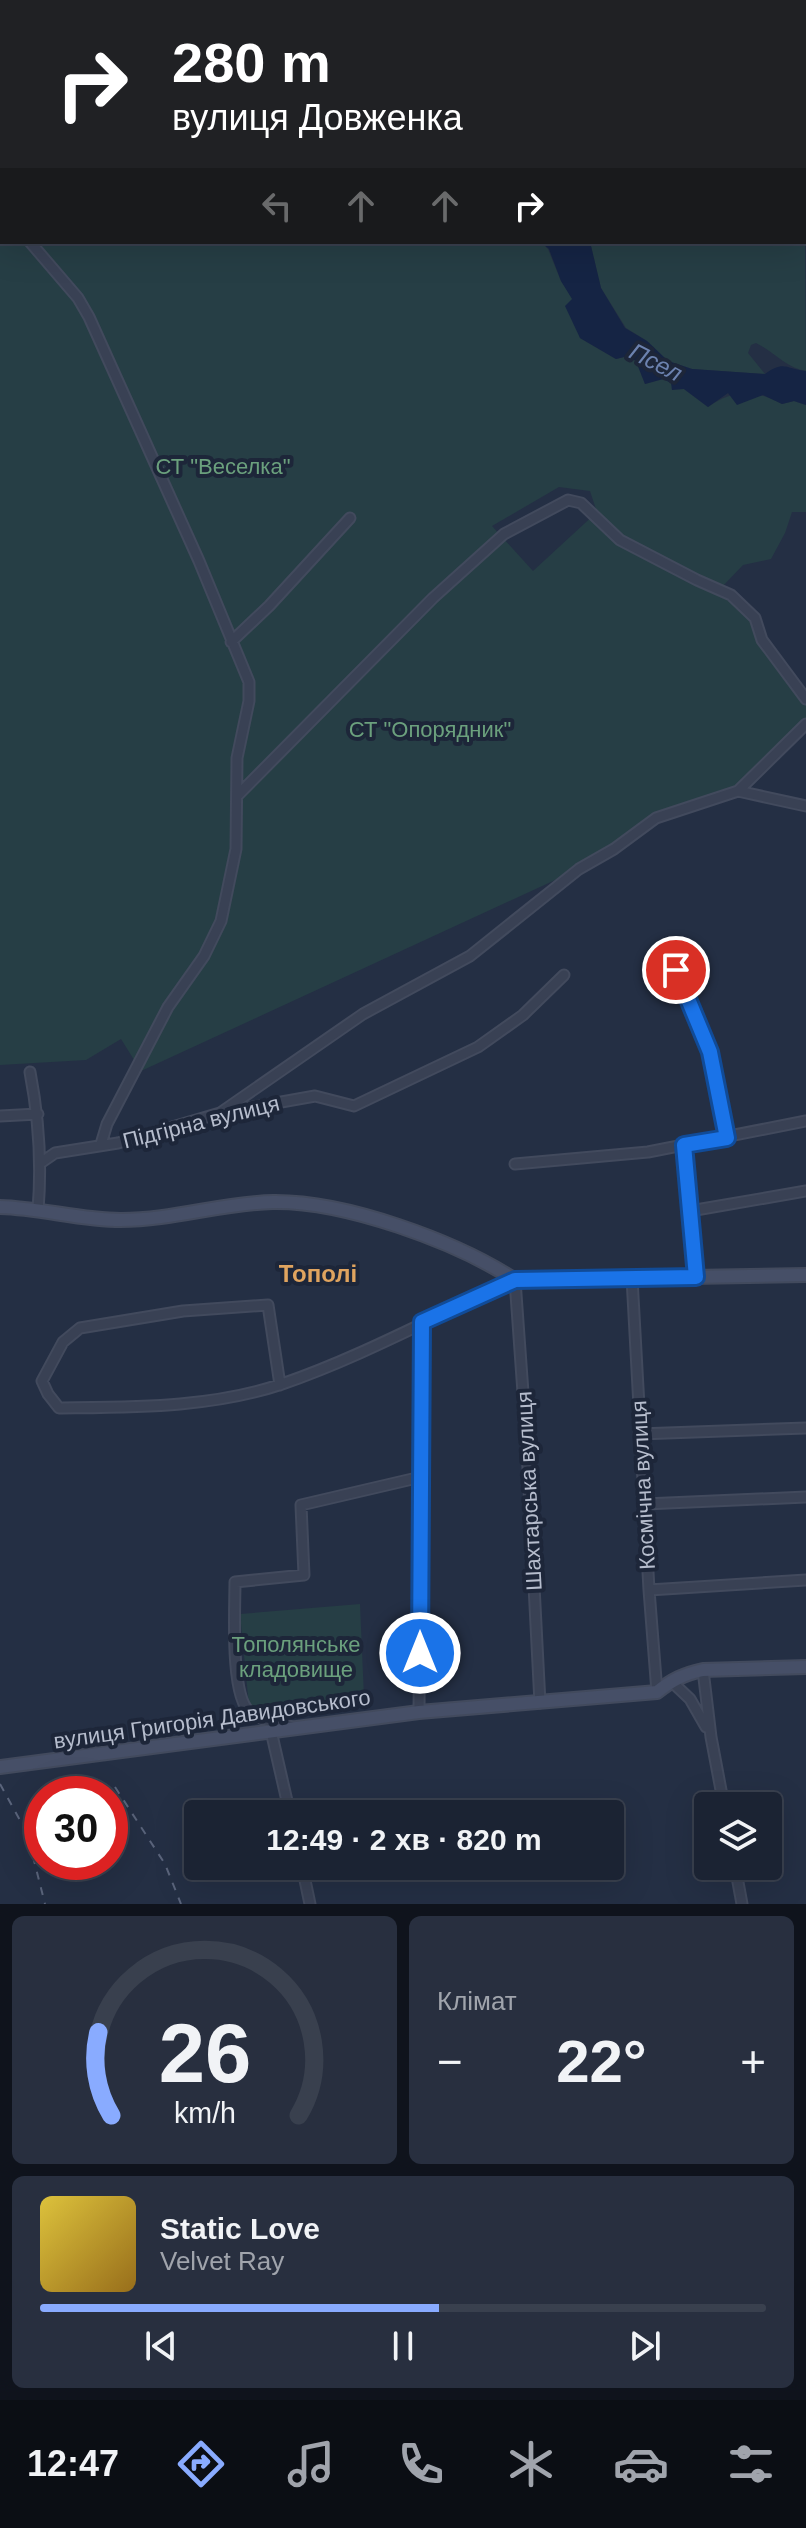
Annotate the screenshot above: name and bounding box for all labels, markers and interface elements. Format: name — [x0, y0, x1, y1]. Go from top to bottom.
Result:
text: 280 m — [172, 31, 331, 94]
icon: right — [40, 32, 144, 136]
text: вулиця Довженка — [172, 97, 463, 138]
icon: left — [255, 184, 299, 228]
icon: ahead — [339, 184, 383, 228]
icon: ahead — [423, 184, 467, 228]
icon: right — [507, 184, 551, 228]
water label: Псел — [625, 337, 687, 387]
park label: СТ "Веселка" — [156, 454, 290, 479]
park label: СТ "Опорядник" — [349, 717, 511, 742]
pin — [642, 936, 710, 1004]
icon: arrive — [654, 948, 698, 992]
street label: Підгірна вулиця — [120, 1090, 282, 1154]
district label: Тополі — [279, 1260, 357, 1287]
street label: Шахтарська вулиця — [511, 1391, 547, 1591]
street label: Космічна вулиця — [626, 1400, 660, 1570]
position arrow — [378, 1611, 462, 1695]
park label: Тополянське кладовище — [231, 1632, 361, 1682]
street label: вулиця Григорія Давидовського — [52, 1684, 372, 1754]
speed limit sign: 30 — [24, 1776, 128, 1880]
map controls — [694, 1792, 782, 1880]
button: layers — [694, 1792, 782, 1880]
text: 12:49 · 2 хв · 820 m — [266, 1823, 542, 1856]
text: Клімат — [437, 1986, 517, 2016]
text: 26 — [158, 2007, 251, 2100]
text: 22° — [556, 2028, 647, 2095]
text: − — [437, 2037, 463, 2086]
text: + — [740, 2037, 766, 2086]
text: km/h — [174, 2097, 235, 2129]
text: Static Love — [160, 2212, 320, 2245]
text: Velvet Ray — [160, 2246, 284, 2276]
icon: previous — [139, 2324, 183, 2368]
icon: pause — [381, 2324, 425, 2368]
icon: next — [623, 2324, 667, 2368]
icon: directions — [173, 2436, 229, 2492]
icon: music — [283, 2436, 339, 2492]
icon: phone — [393, 2436, 449, 2492]
icon: climate — [503, 2436, 559, 2492]
icon: car — [613, 2436, 669, 2492]
icon: filters — [723, 2436, 779, 2492]
text: 12:47 — [27, 2443, 119, 2484]

